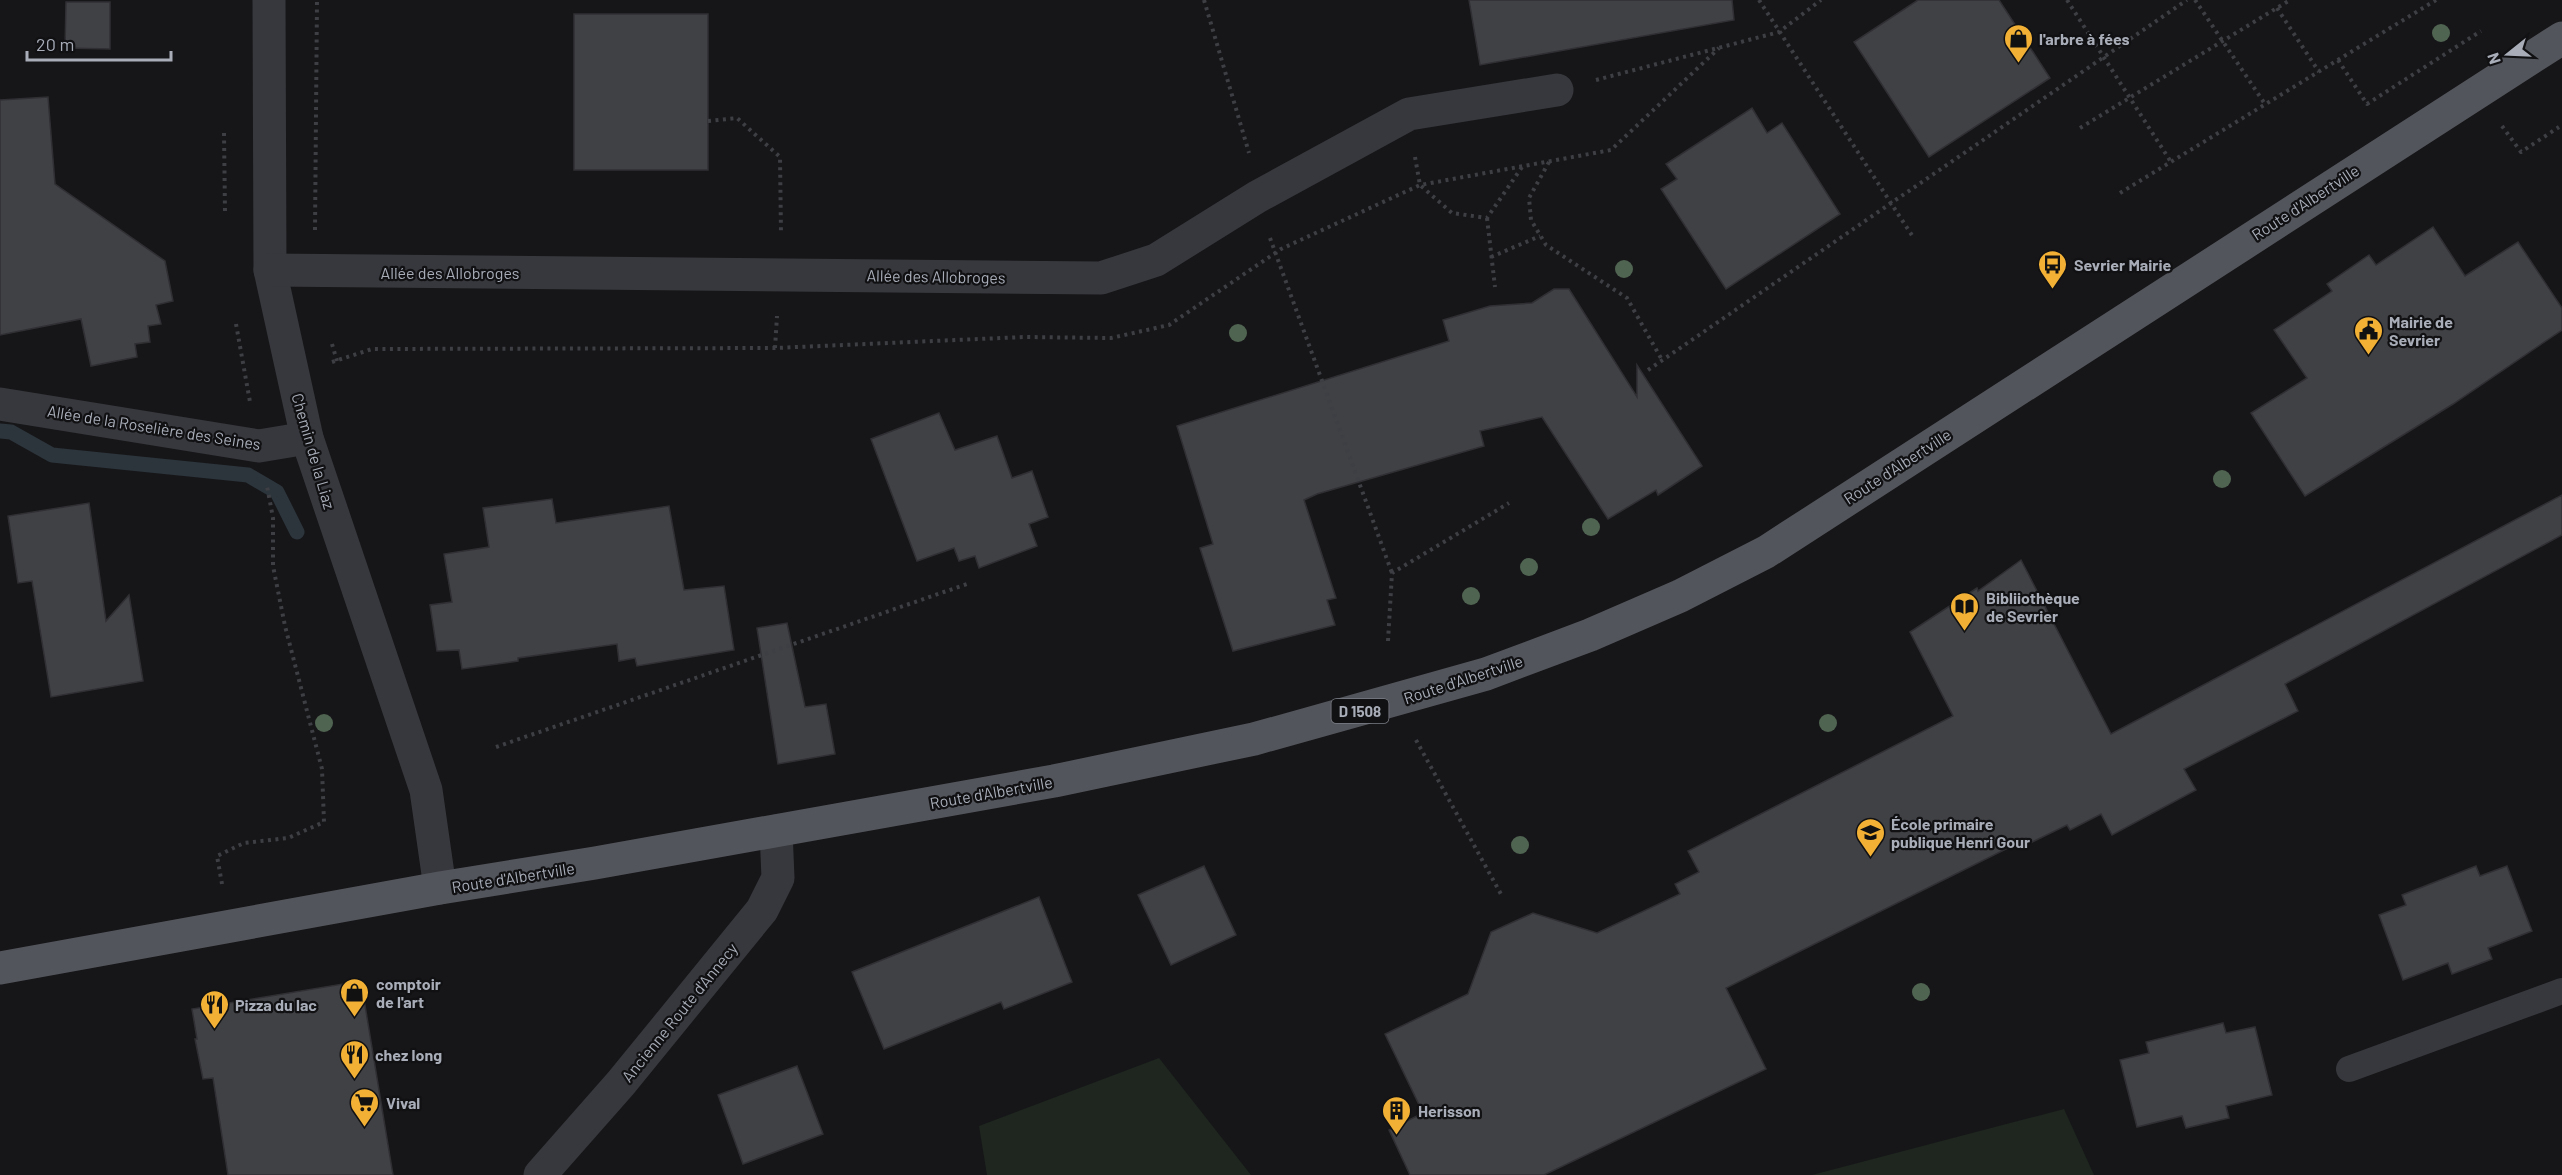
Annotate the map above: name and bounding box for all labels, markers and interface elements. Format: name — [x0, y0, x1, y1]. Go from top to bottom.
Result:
shop icon: l'arbre à fées — [2002, 22, 2034, 64]
scale bar — [27, 24, 171, 62]
north arrow — [2478, 24, 2538, 84]
place label: l'arbre à fées — [2039, 29, 2130, 48]
text: 20 m — [36, 33, 74, 55]
text: N — [2483, 51, 2504, 67]
street label: Route d'Albertville — [2248, 160, 2362, 244]
bus stop icon: Sevrier Mairie — [2037, 248, 2069, 290]
place label: Sevrier Mairie — [2074, 255, 2172, 274]
street label: Allée des Allobroges — [381, 263, 519, 282]
street label: Allée des Allobroges — [866, 265, 1006, 287]
place label: Mairie de Sevrier — [2389, 312, 2453, 349]
public building icon: Mairie de Sevrier — [2352, 314, 2384, 356]
street label: Chemin de la Liaz — [288, 391, 340, 511]
street label: Allée de la Roselière des Seines — [46, 401, 262, 453]
street label: Route d'Albertville — [1840, 424, 1954, 508]
place label: Bibliiothèque de Sevrier — [1986, 588, 2080, 625]
library icon: Bibliiothèque de Sevrier — [1949, 590, 1981, 632]
street label: Route d'Albertville — [1401, 651, 1525, 707]
road number: D 1508 — [1332, 699, 1388, 723]
street label: Route d'Albertville — [928, 772, 1054, 812]
place label: École primaire publique Henri Gour — [1891, 814, 2030, 851]
school or university icon: École primaire publique Henri Gour — [1854, 816, 1886, 858]
street label: Route d'Albertville — [450, 858, 576, 896]
street label: Ancienne Route d'Annecy — [617, 938, 741, 1085]
place label: comptoir de l'art — [376, 974, 441, 1011]
shop icon: comptoir de l'art — [339, 976, 371, 1018]
restaurant icon: Pizza du lac — [198, 988, 230, 1030]
place label: Pizza du lac — [235, 995, 317, 1014]
restaurant icon: chez long — [338, 1038, 370, 1080]
place label: chez long — [375, 1045, 442, 1064]
supermarket icon: Vival — [349, 1086, 381, 1128]
place label: Vival — [386, 1093, 420, 1112]
building icon: Herisson — [1381, 1094, 1413, 1136]
place label: Herisson — [1418, 1101, 1481, 1120]

